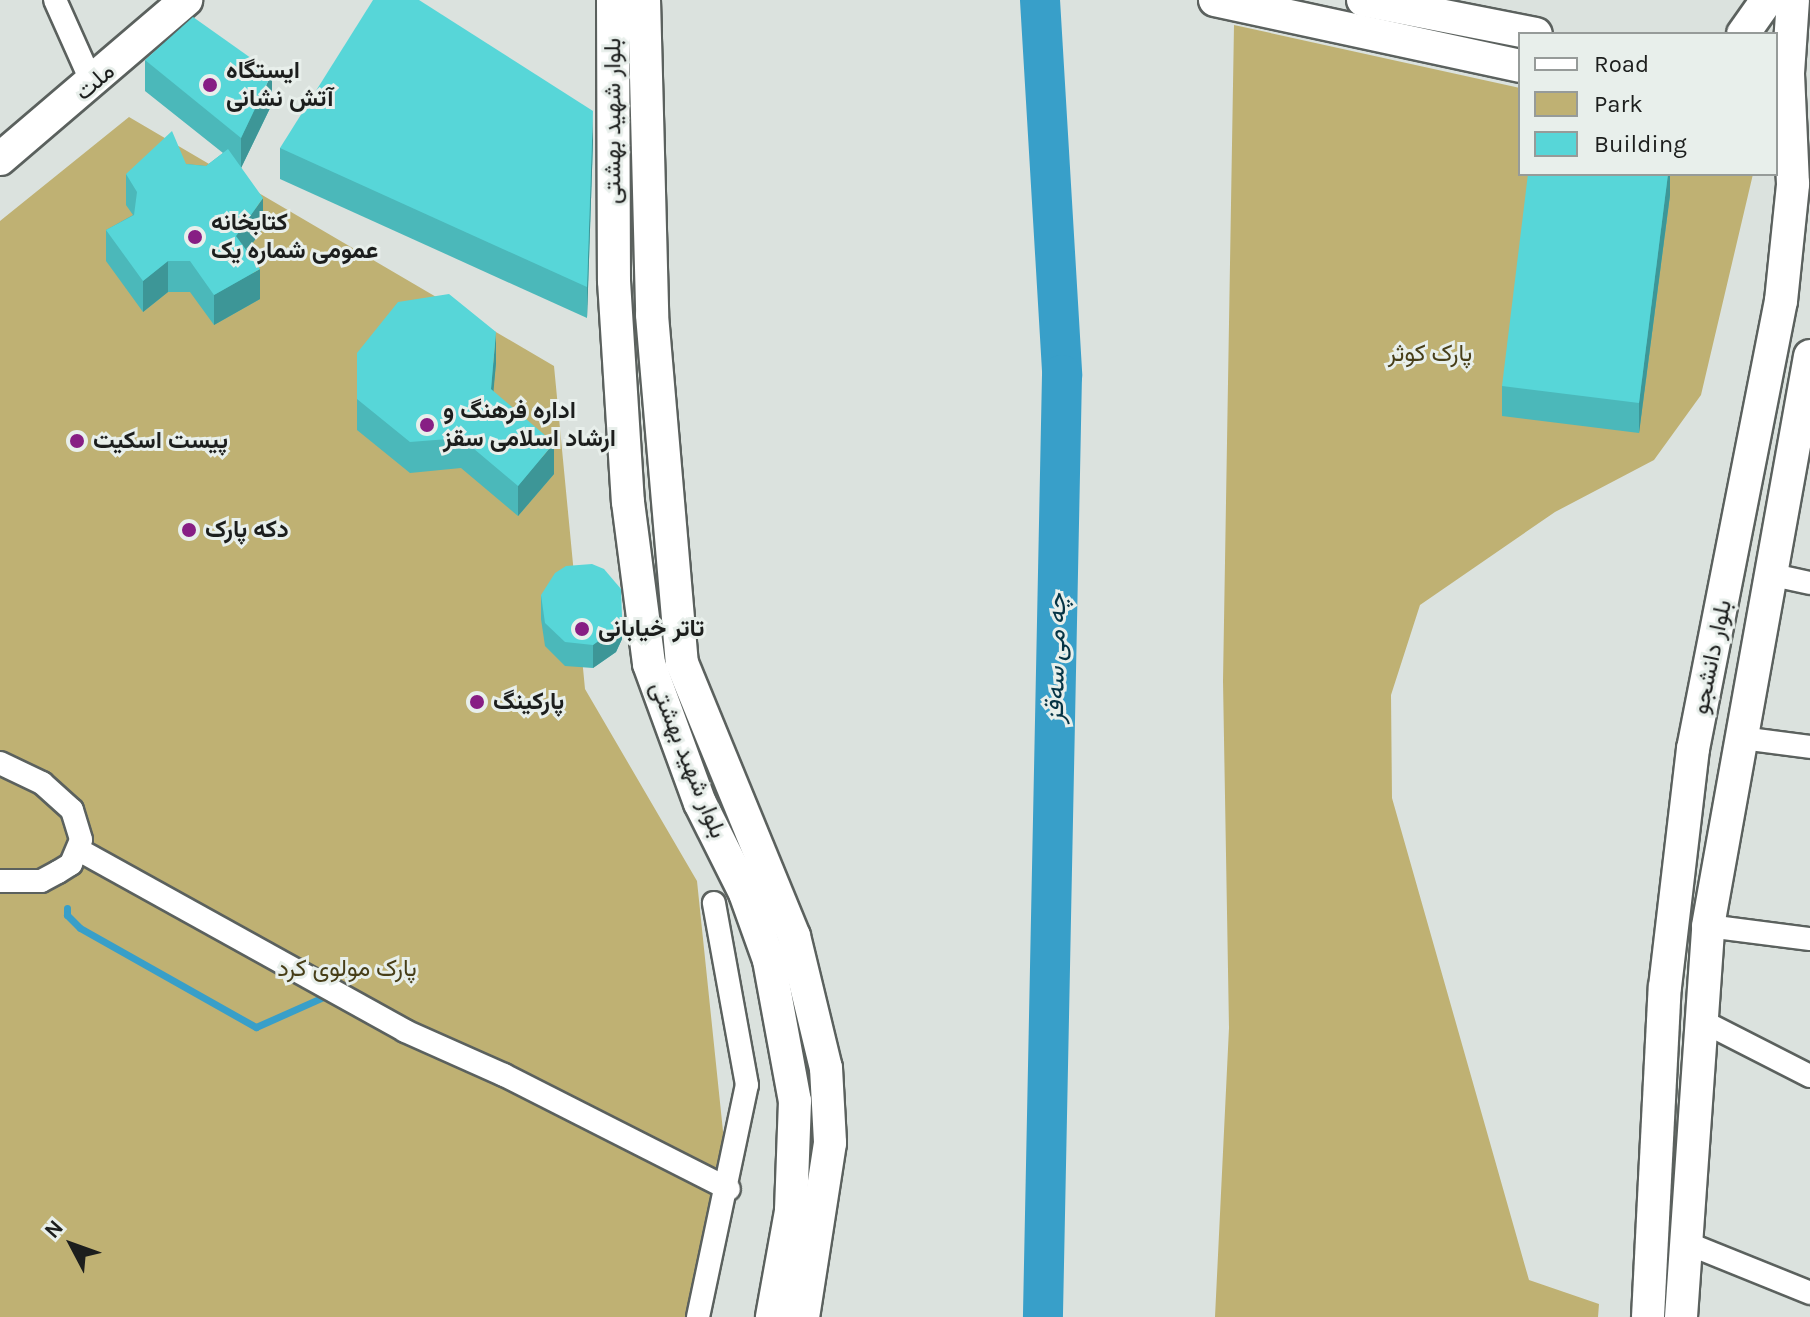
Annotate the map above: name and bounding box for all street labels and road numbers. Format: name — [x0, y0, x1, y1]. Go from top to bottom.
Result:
street label: بلوار شهید بهشتی — [599, 38, 627, 204]
street label: ملت — [69, 57, 121, 107]
street label: بلوار دانشجو — [1686, 597, 1738, 717]
street label: بلوار شهید بهشتی — [643, 677, 733, 843]

